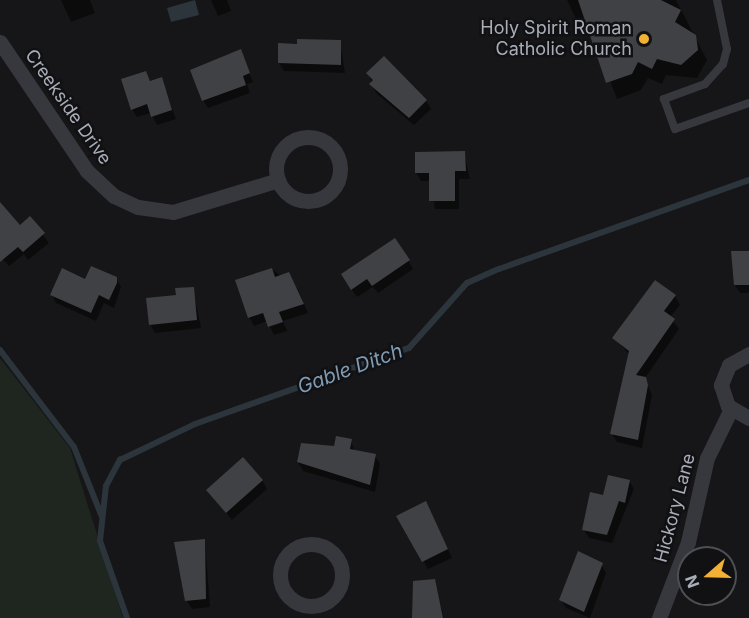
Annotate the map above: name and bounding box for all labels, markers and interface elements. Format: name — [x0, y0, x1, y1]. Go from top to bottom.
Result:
place label: Holy Spirit Roman Catholic Church — [480, 18, 632, 60]
marker: Holy Spirit Roman Catholic Church — [637, 32, 651, 46]
street label: Creekside Drive — [20, 45, 116, 169]
water label: Gable Ditch — [294, 339, 406, 399]
street label: Hickory Lane — [650, 451, 700, 565]
north arrow — [677, 546, 737, 606]
text: N — [680, 572, 703, 591]

